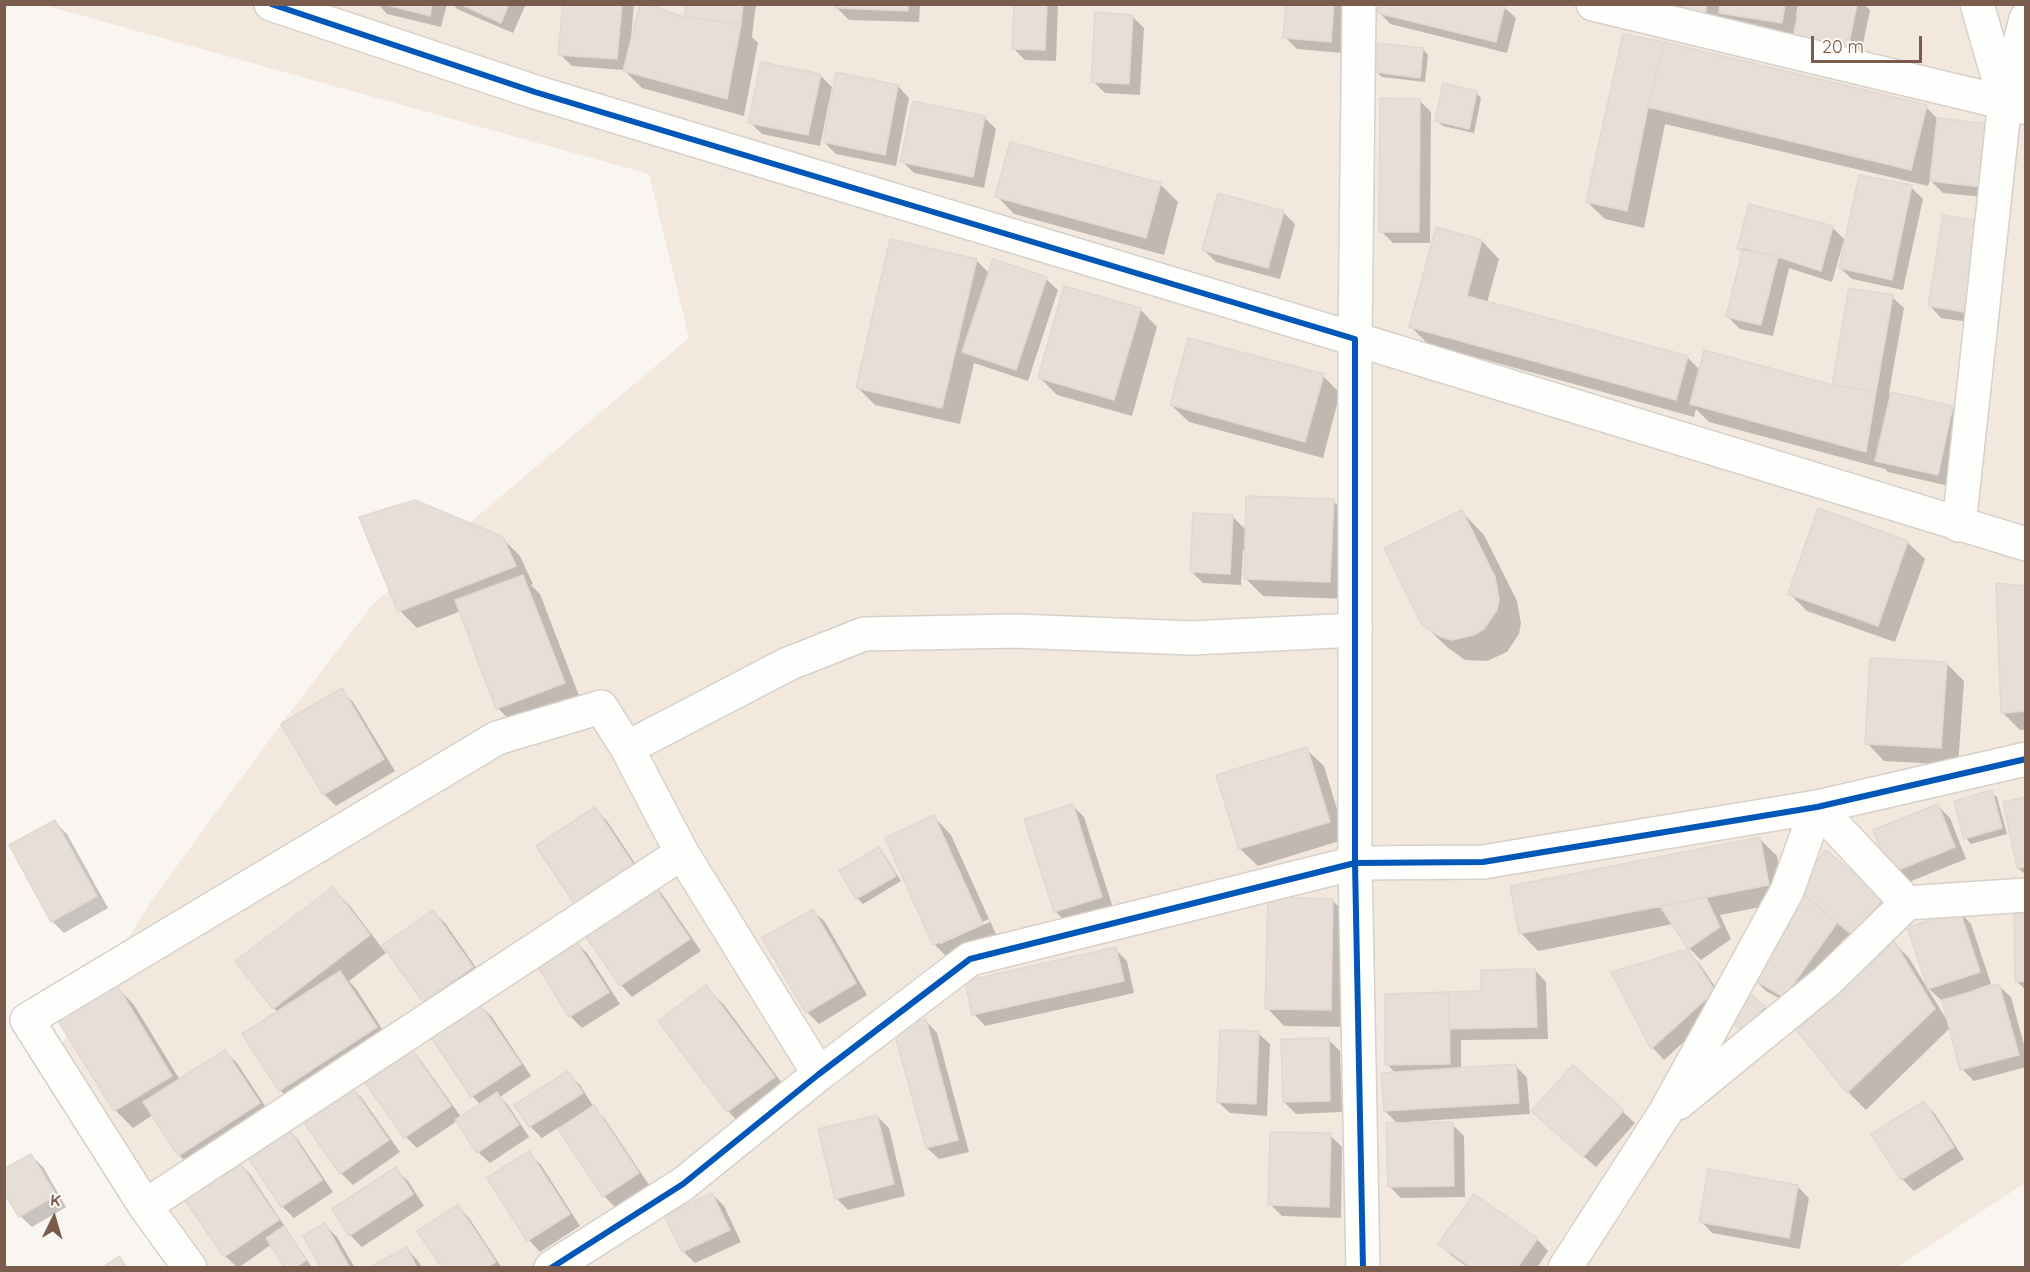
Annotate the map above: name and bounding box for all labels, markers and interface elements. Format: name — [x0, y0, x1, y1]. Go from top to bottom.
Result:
scale bar — [1814, 24, 1925, 62]
text: 20 m — [1822, 35, 1864, 58]
north arrow — [24, 1188, 84, 1248]
text: K — [49, 1190, 62, 1210]

